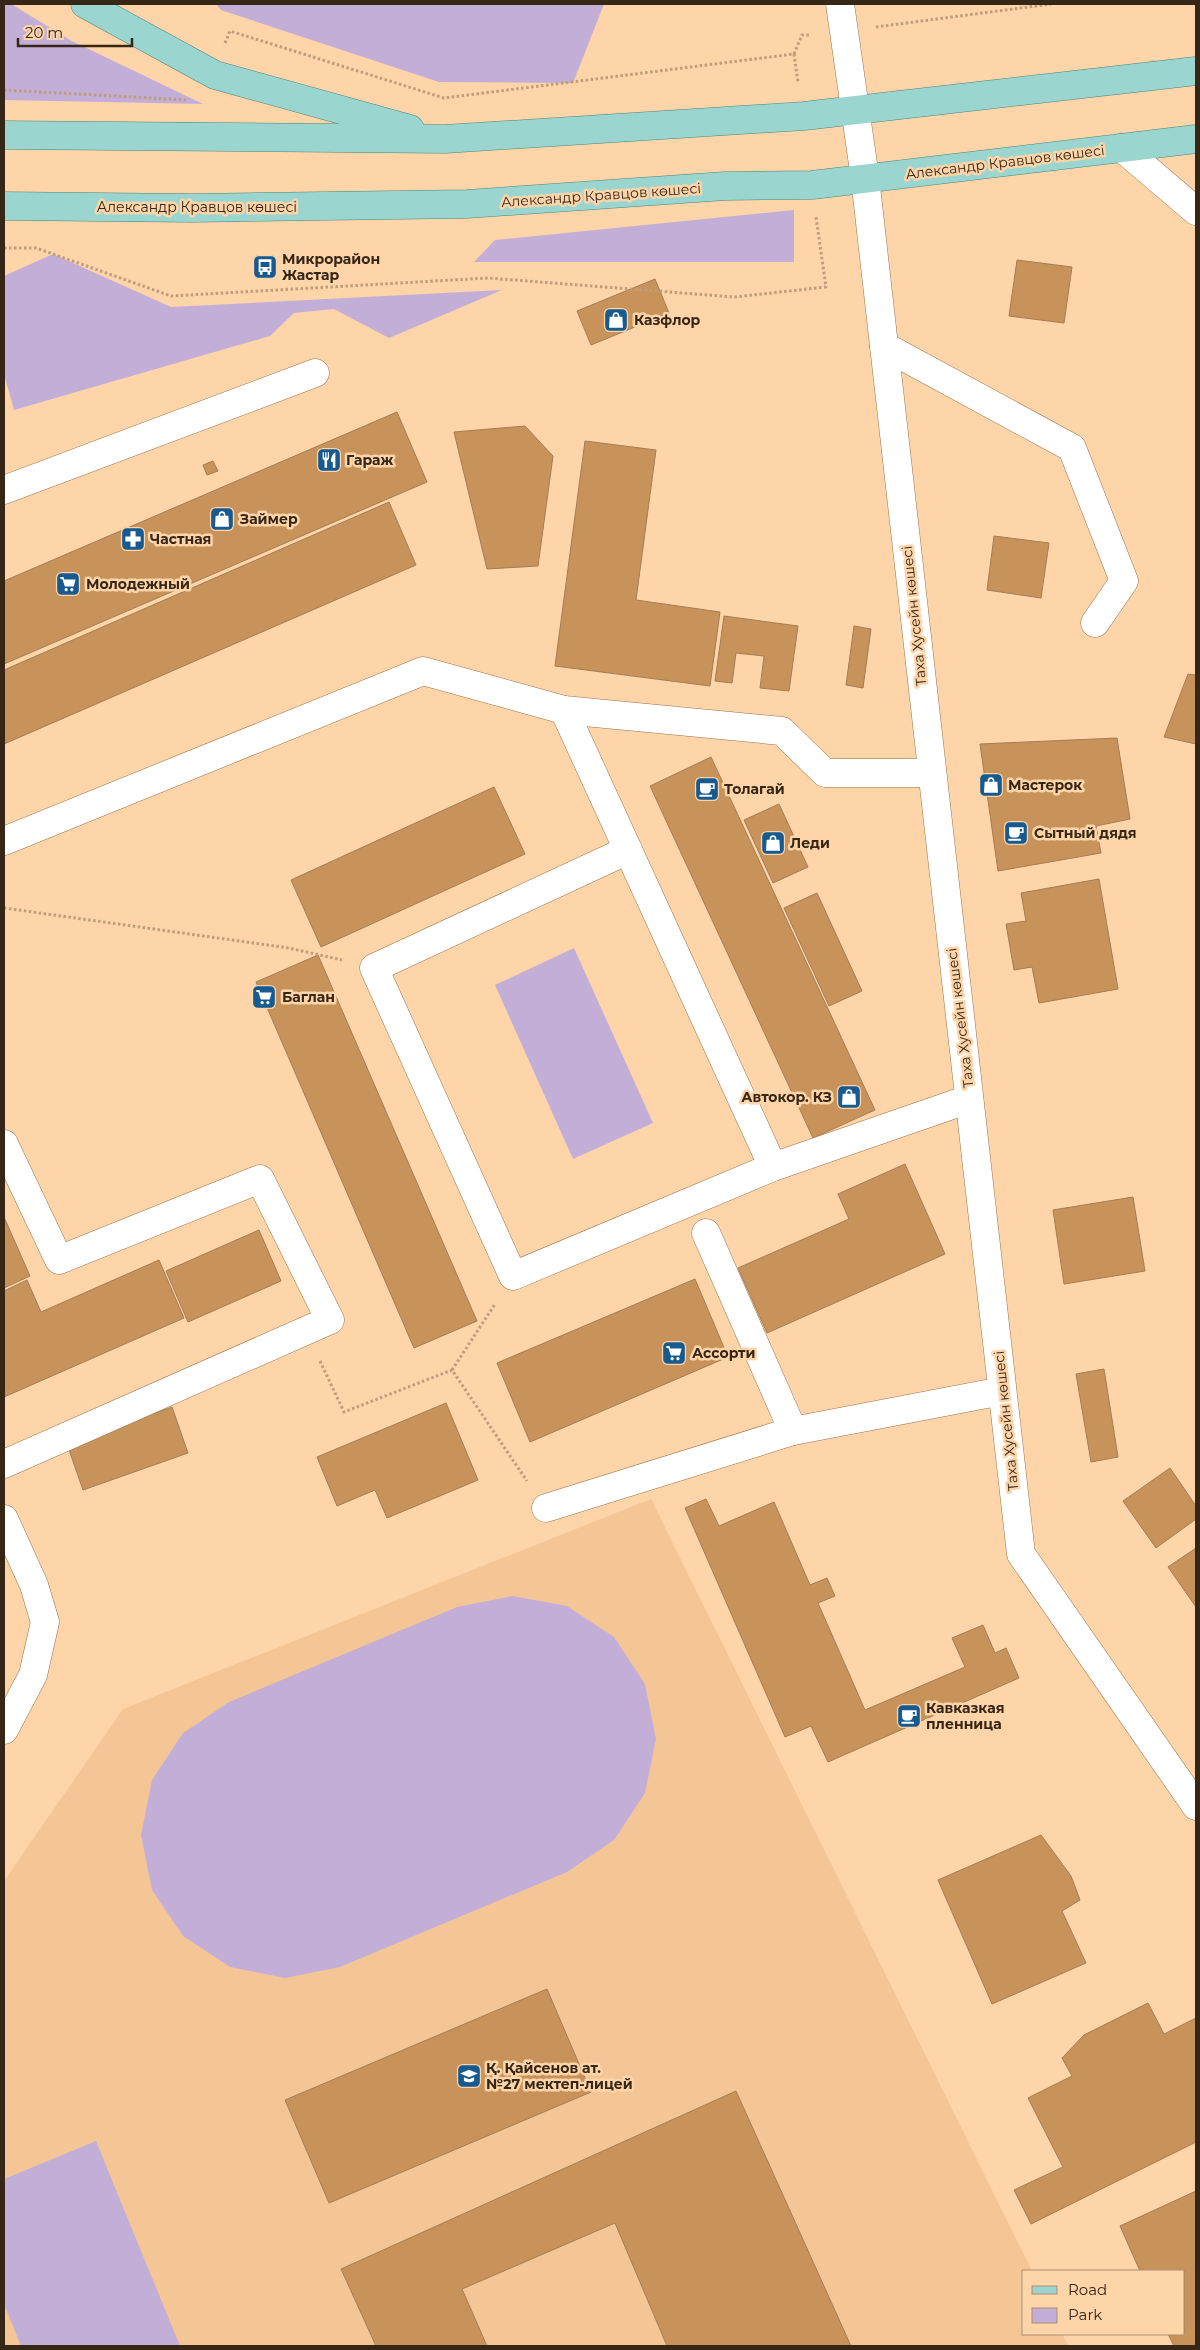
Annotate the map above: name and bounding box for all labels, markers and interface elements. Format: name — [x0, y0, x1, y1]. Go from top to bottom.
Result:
scale bar — [18, 15, 131, 47]
text: 20 m — [25, 23, 63, 42]
street label: Александр Кравцов көшесі — [904, 141, 1106, 183]
street label: Александр Кравцов көшесі — [500, 179, 702, 211]
street label: Александр Кравцов көшесі — [97, 198, 297, 216]
place label: Микрорайон Жастар — [282, 250, 380, 284]
bus stop icon: Микрорайон Жастар — [252, 254, 278, 280]
shop icon: Казфлор — [603, 307, 629, 333]
place label: Казфлор — [634, 311, 701, 329]
restaurant icon: Гараж — [316, 447, 342, 473]
place label: Гараж — [346, 451, 393, 469]
shop icon: Займер — [209, 506, 235, 532]
place label: Займер — [239, 510, 298, 528]
pharmacy icon: Частная — [120, 526, 146, 552]
place label: Частная — [150, 530, 211, 548]
street label: Таха Хусейн көшесі — [898, 545, 930, 687]
supermarket icon: Молодежный — [55, 571, 81, 597]
place label: Молодежный — [86, 575, 190, 593]
shop icon: Мастерок — [978, 772, 1004, 798]
cafe icon: Толагай — [694, 776, 720, 802]
place label: Мастерок — [1008, 776, 1082, 794]
place label: Толагай — [724, 780, 785, 798]
cafe icon: Сытный дядя — [1003, 820, 1029, 846]
place label: Сытный дядя — [1034, 824, 1137, 842]
shop icon: Леди — [760, 830, 786, 856]
place label: Леди — [790, 834, 830, 852]
street label: Таха Хусейн көшесі — [942, 947, 978, 1089]
supermarket icon: Баглан — [251, 984, 277, 1010]
place label: Баглан — [282, 988, 335, 1006]
shop icon: Автокор. КЗ — [836, 1084, 862, 1110]
place label: Автокор. КЗ — [741, 1088, 832, 1106]
supermarket icon: Ассорти — [661, 1340, 687, 1366]
place label: Ассорти — [692, 1344, 756, 1362]
street label: Таха Хусейн көшесі — [990, 1350, 1022, 1492]
place label: Кавказкая пленница — [926, 1699, 1004, 1733]
cafe icon: Кавказкая пленница — [896, 1703, 922, 1729]
place label: Қ. Қайсенов ат. №27 мектеп-лицей — [486, 2059, 633, 2093]
school or university icon: Қ. Қайсенов ат. №27 мектеп-лицей — [456, 2063, 482, 2089]
legend — [1022, 2270, 1185, 2335]
text: Road — [1068, 2280, 1107, 2299]
text: Park — [1068, 2305, 1102, 2324]

